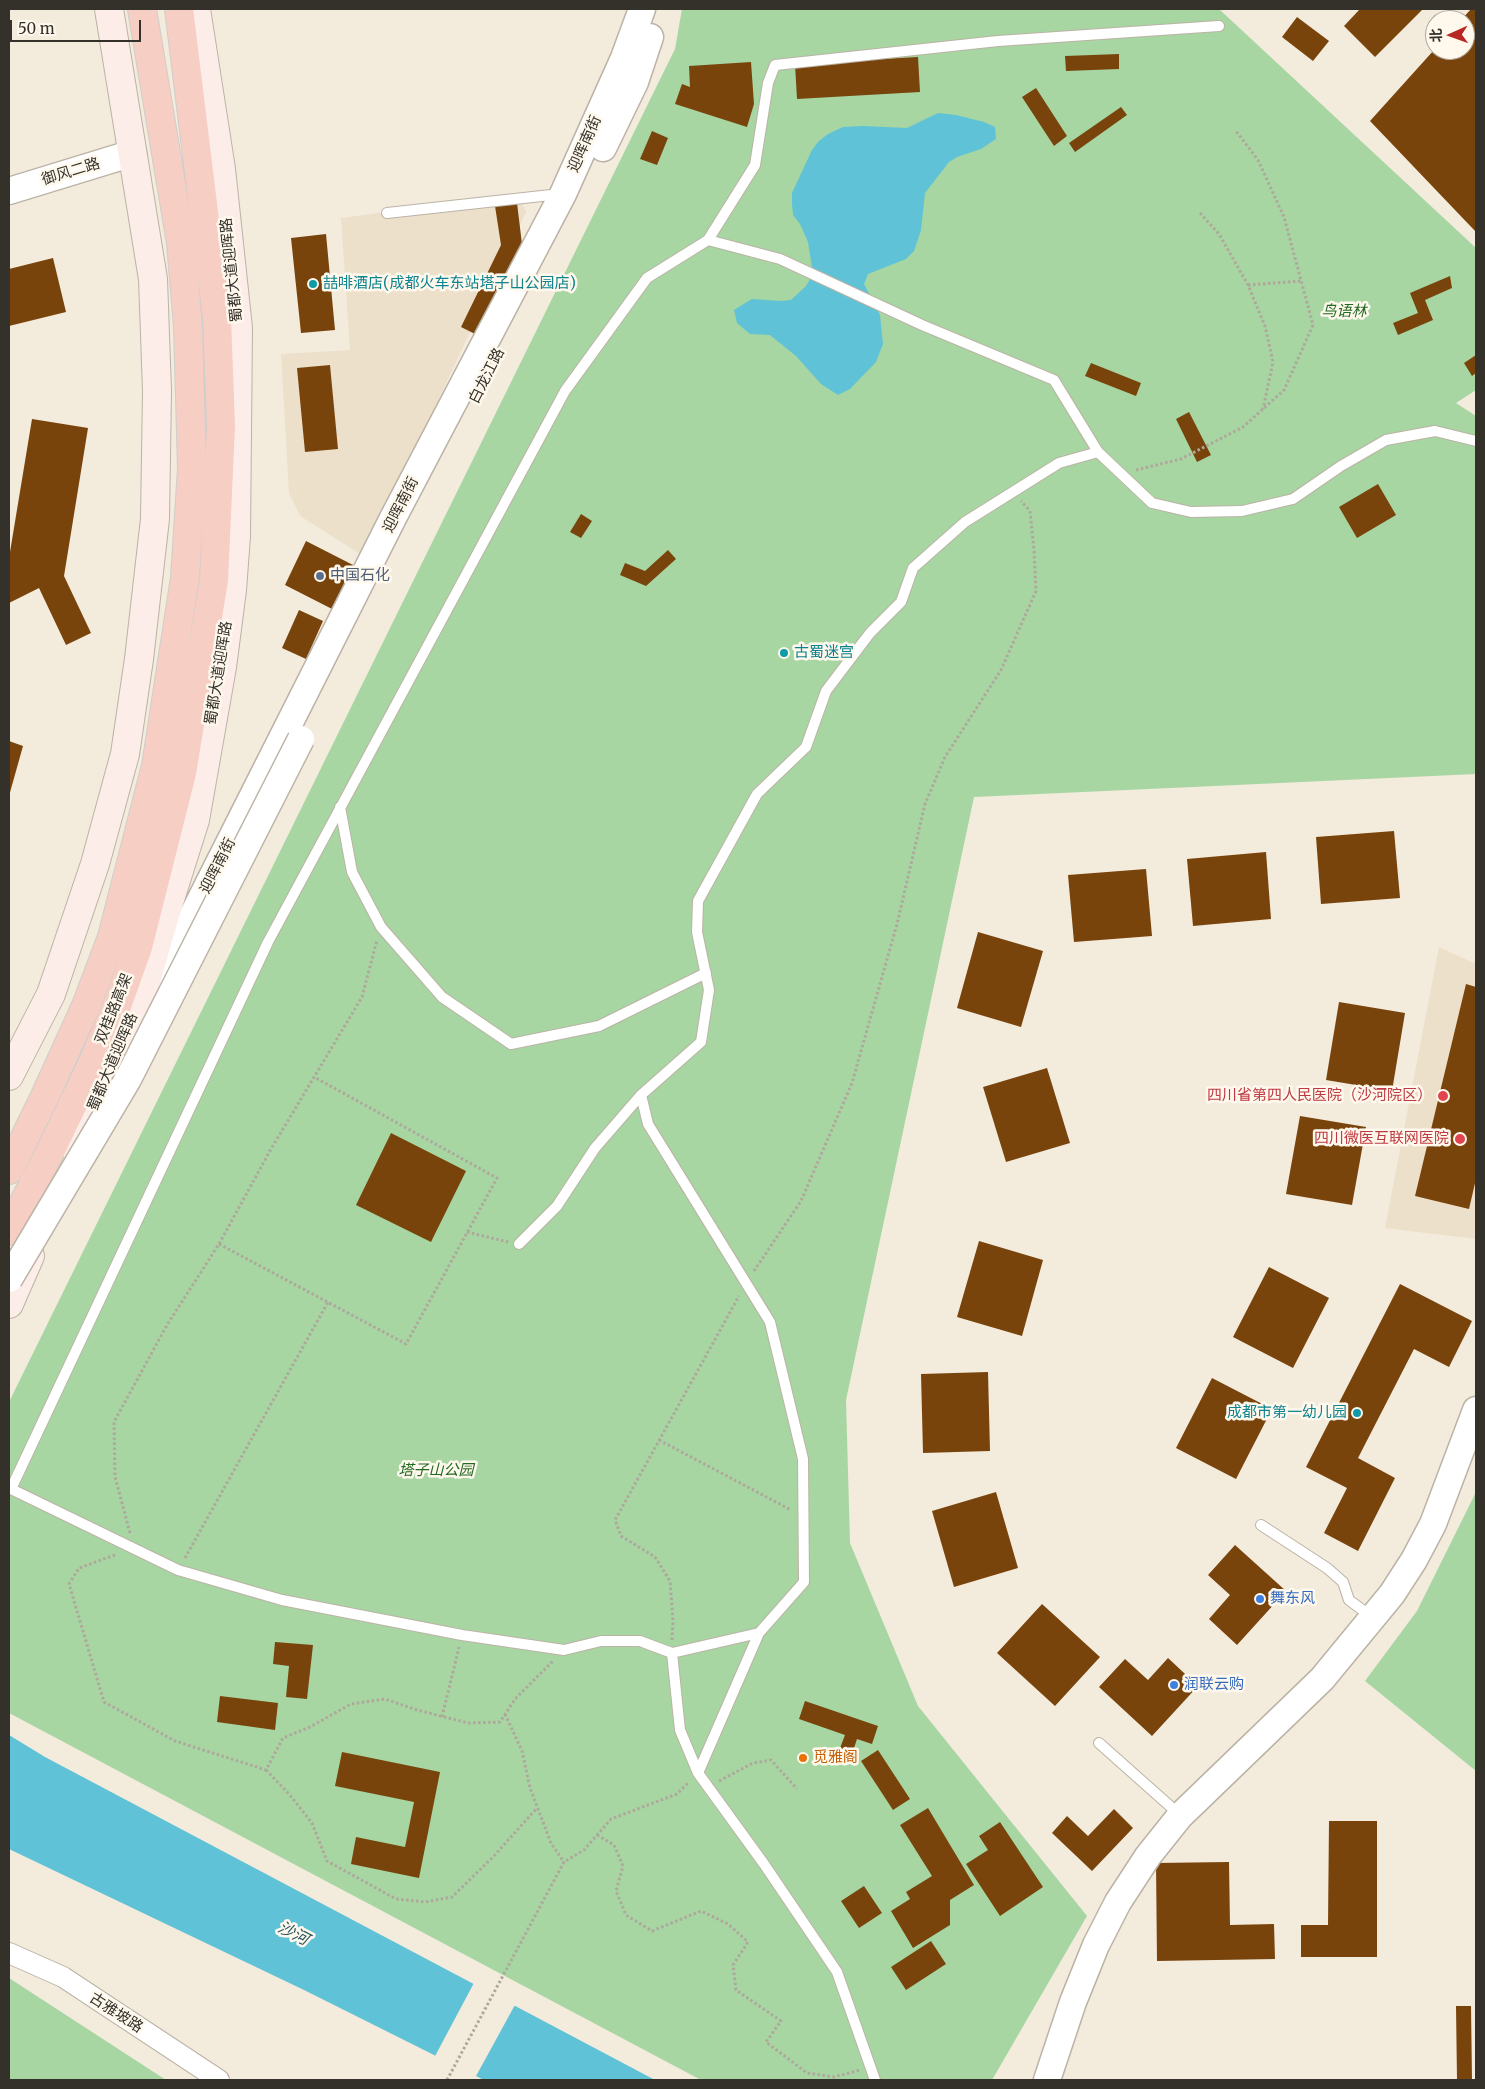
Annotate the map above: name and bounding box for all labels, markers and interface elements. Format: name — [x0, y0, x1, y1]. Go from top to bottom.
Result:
scale bar — [12, 10, 144, 42]
north arrow — [1425, 10, 1475, 60]
text: 50 m — [18, 19, 55, 38]
text: 北 — [1427, 28, 1445, 43]
street label: 迎晖南街 — [565, 113, 605, 175]
street label: 御风二路 — [40, 155, 102, 189]
street label: 蜀都大道迎晖路 — [218, 217, 246, 323]
place label: 喆啡酒店(成都火车东站塔子山公园店) — [323, 275, 576, 293]
marker: 喆啡酒店(成都火车东站塔子山公园店) — [307, 278, 319, 290]
park label: 鸟语林 — [1322, 303, 1366, 321]
street label: 白龙江路 — [465, 345, 509, 407]
street label: 迎晖南街 — [379, 474, 423, 536]
place label: 中国石化 — [330, 567, 390, 585]
marker: 中国石化 — [314, 570, 326, 582]
street label: 蜀都大道迎晖路 — [202, 620, 236, 726]
place label: 古蜀迷宫 — [794, 644, 854, 662]
marker: 古蜀迷宫 — [778, 647, 790, 659]
street label: 迎晖南街 — [196, 835, 240, 897]
street label: 双桂路高架 — [92, 971, 136, 1047]
street label: 蜀都大道迎晖路 — [84, 1010, 142, 1114]
place label: 四川省第四人民医院（沙河院区） — [1207, 1087, 1432, 1105]
marker: 四川省第四人民医院（沙河院区） — [1436, 1089, 1450, 1103]
place label: 四川微医互联网医院 — [1314, 1130, 1449, 1148]
marker: 四川微医互联网医院 — [1453, 1132, 1467, 1146]
place label: 成都市第一幼儿园 — [1227, 1404, 1347, 1422]
marker: 成都市第一幼儿园 — [1351, 1407, 1363, 1419]
park label: 塔子山公园 — [399, 1462, 473, 1480]
place label: 舞东风 — [1270, 1590, 1315, 1608]
marker: 舞东风 — [1254, 1593, 1266, 1605]
place label: 润联云购 — [1184, 1676, 1244, 1694]
marker: 润联云购 — [1168, 1679, 1180, 1691]
place label: 觅雅阁 — [813, 1749, 858, 1767]
marker: 觅雅阁 — [797, 1752, 809, 1764]
water label: 沙河 — [274, 1918, 312, 1950]
street label: 古雅坡路 — [86, 1989, 146, 2037]

